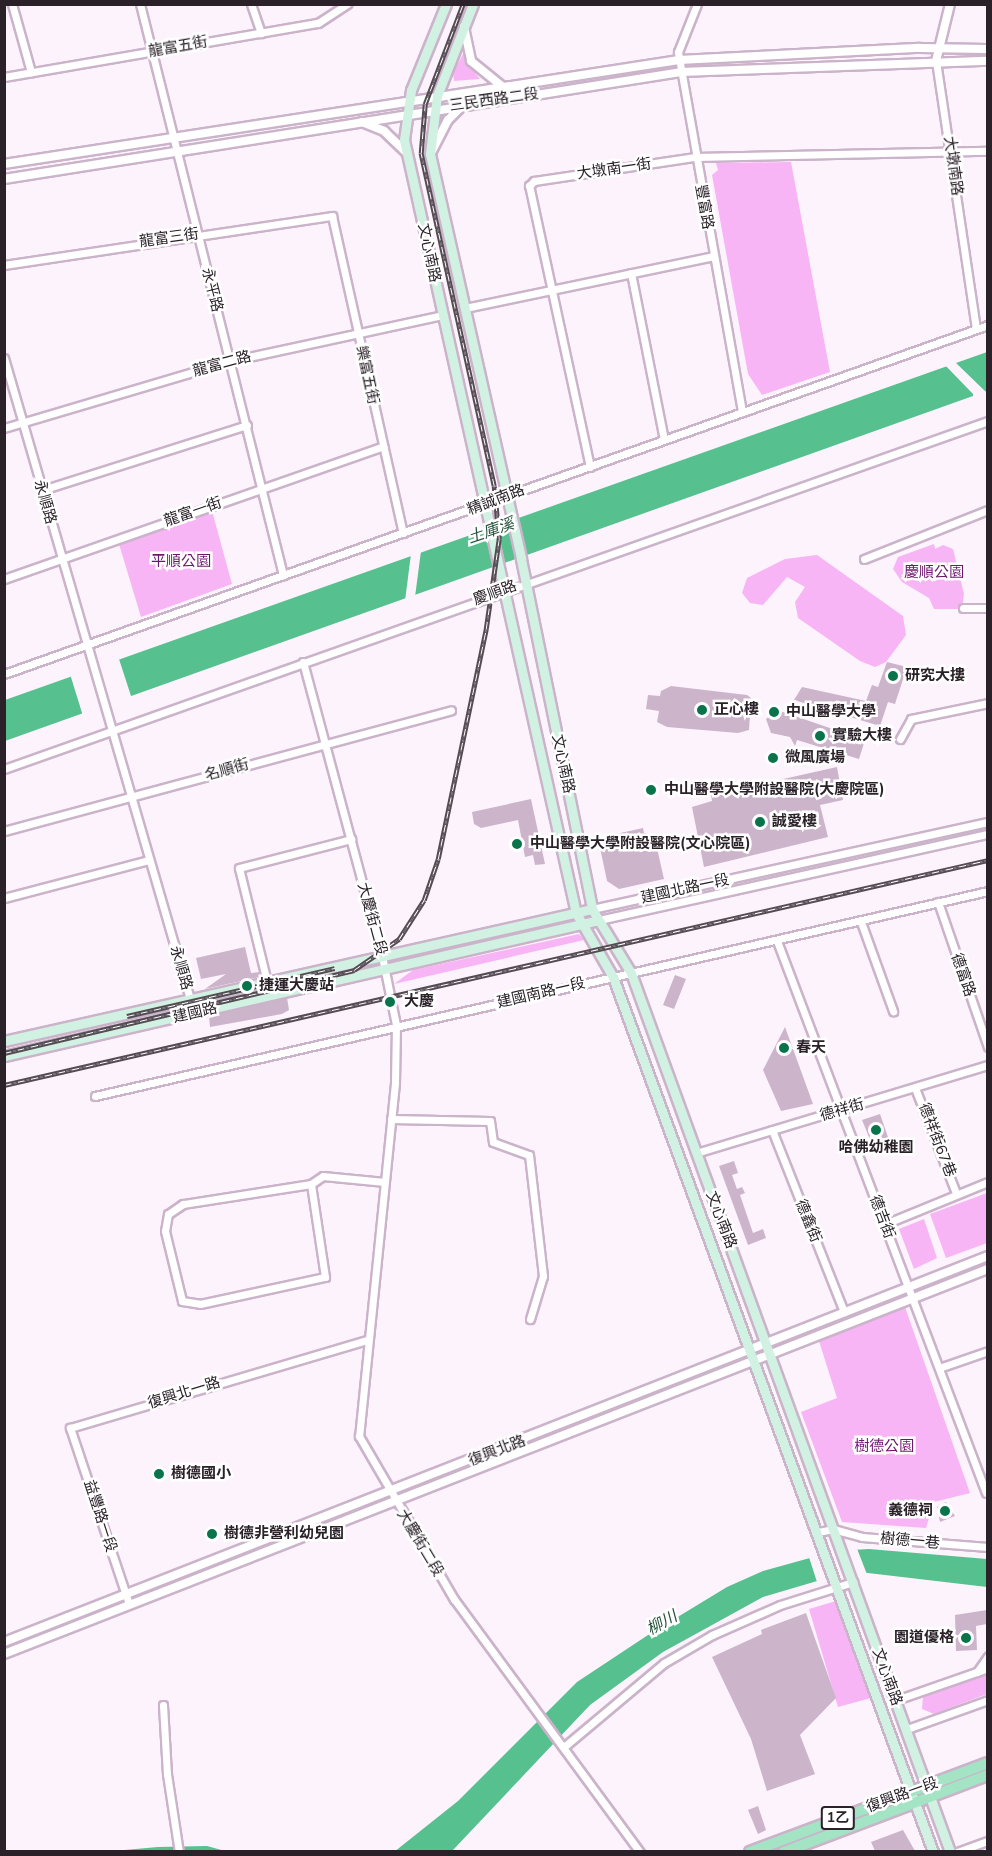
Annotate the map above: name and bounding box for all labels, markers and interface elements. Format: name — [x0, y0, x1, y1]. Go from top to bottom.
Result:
street label: 龍富五街 — [147, 33, 209, 61]
street label: 三民西路二段 — [448, 85, 540, 115]
street label: 大墩南路 — [940, 135, 966, 197]
street label: 大墩南一街 — [576, 155, 652, 183]
street label: 豐富路 — [691, 183, 717, 231]
street label: 文心南路 — [414, 222, 444, 284]
street label: 龍富三街 — [138, 225, 200, 251]
street label: 永平路 — [198, 266, 226, 314]
street label: 樂富五街 — [352, 344, 382, 406]
street label: 龍富二路 — [191, 348, 253, 380]
street label: 永順路 — [30, 478, 60, 526]
street label: 精誠南路 — [465, 481, 527, 519]
street label: 龍富一街 — [162, 494, 224, 530]
water label: 土庫溪 — [465, 514, 517, 548]
park label: 平順公園 — [151, 553, 211, 571]
park label: 慶順公園 — [904, 564, 964, 582]
street label: 慶順路 — [471, 577, 519, 609]
place label: 研究大摟 — [905, 667, 965, 685]
marker: 研究大摟 — [886, 669, 900, 683]
place label: 正心樓 — [714, 701, 759, 719]
marker: 正心樓 — [695, 703, 709, 717]
place label: 中山醫學大學 — [786, 703, 876, 721]
marker: 中山醫學大學 — [767, 705, 781, 719]
place label: 實驗大樓 — [832, 727, 892, 745]
marker: 實驗大樓 — [813, 729, 827, 743]
street label: 文心南路 — [548, 733, 578, 795]
place label: 微風廣場 — [785, 749, 845, 767]
marker: 微風廣場 — [766, 751, 780, 765]
street label: 名順街 — [203, 755, 251, 785]
marker: 中山醫學大學附設醫院(大慶院區) — [642, 781, 660, 799]
place label: 中山醫學大學附設醫院(大慶院區) — [664, 781, 885, 799]
place label: 誠愛樓 — [772, 813, 817, 831]
marker: 誠愛樓 — [753, 815, 767, 829]
marker: 中山醫學大學附設醫院(文心院區) — [508, 835, 526, 853]
place label: 中山醫學大學附設醫院(文心院區) — [530, 835, 751, 853]
street label: 建國北路一段 — [639, 871, 731, 907]
street label: 大慶街二段 — [354, 880, 390, 958]
street label: 永順路 — [166, 944, 196, 992]
street label: 德富路 — [947, 951, 979, 999]
street label: 建國南路一段 — [495, 974, 587, 1012]
place label: 捷運大慶站 — [259, 977, 334, 995]
marker: 捷運大慶站 — [240, 979, 254, 993]
marker: 大慶 — [381, 993, 399, 1011]
place label: 大慶 — [404, 993, 434, 1011]
street label: 建國路 — [171, 999, 219, 1027]
place label: 春天 — [796, 1039, 826, 1057]
marker: 春天 — [777, 1041, 791, 1055]
street label: 德祥街 — [818, 1095, 866, 1125]
street label: 德祥街67巷 — [915, 1100, 959, 1180]
marker: 哈佛幼稚園 — [869, 1123, 883, 1137]
place label: 哈佛幼稚園 — [839, 1139, 913, 1157]
street label: 文心南路 — [702, 1189, 740, 1251]
street label: 德吉街 — [866, 1193, 898, 1241]
street label: 德鑫街 — [791, 1197, 825, 1245]
street label: 復興北一路 — [146, 1373, 222, 1413]
street label: 復興北路 — [466, 1432, 528, 1470]
park label: 樹德公園 — [854, 1438, 914, 1456]
place label: 樹德國小 — [171, 1465, 231, 1483]
marker: 樹德國小 — [152, 1467, 166, 1481]
street label: 益豐路一段 — [80, 1478, 120, 1554]
place label: 義德祠 — [888, 1502, 933, 1520]
marker: 義德祠 — [938, 1504, 952, 1518]
street label: 大慶街二段 — [393, 1506, 447, 1580]
place label: 樹德非營利幼兒園 — [224, 1525, 344, 1543]
marker: 樹德非營利幼兒園 — [205, 1527, 219, 1541]
street label: 樹德一巷 — [879, 1529, 941, 1553]
water label: 柳川 — [643, 1607, 681, 1639]
place label: 園道優格 — [894, 1629, 954, 1647]
marker: 園道優格 — [959, 1631, 973, 1645]
street label: 文心南路 — [868, 1646, 906, 1708]
street label: 復興路一段 — [864, 1774, 940, 1816]
road number: 1乙 — [820, 1807, 856, 1829]

